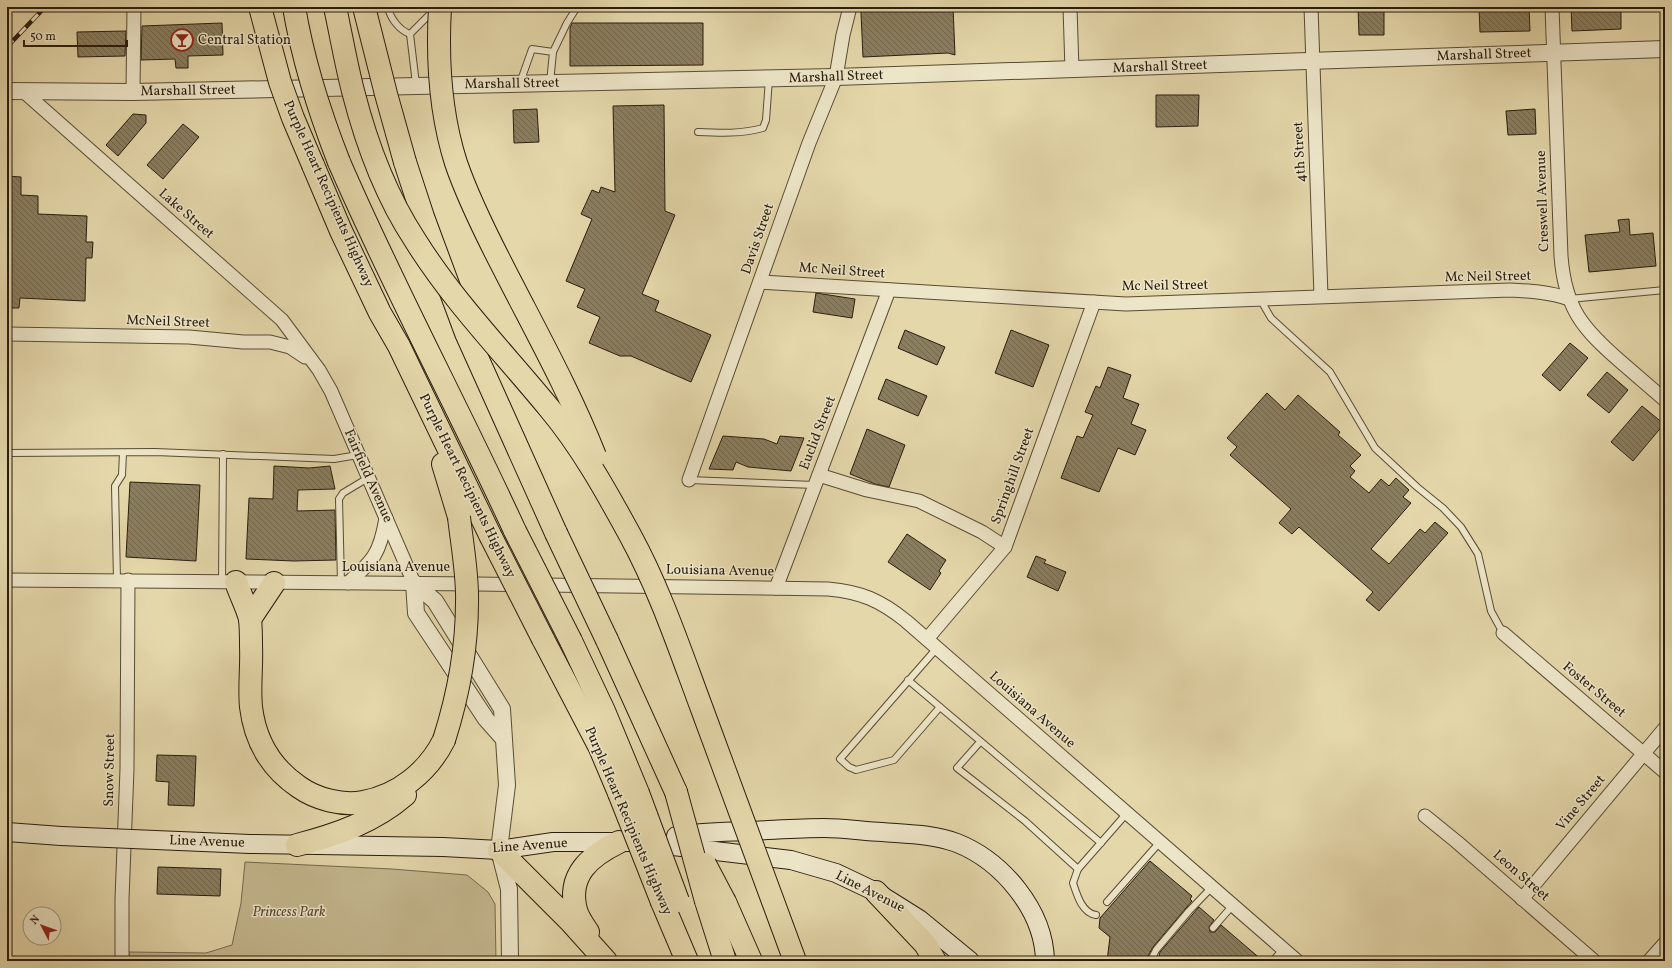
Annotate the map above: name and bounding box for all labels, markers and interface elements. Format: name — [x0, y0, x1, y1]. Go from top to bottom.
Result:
scale bar — [24, 22, 127, 48]
bar icon: Central Station — [169, 27, 195, 53]
text: 50 m — [30, 29, 56, 45]
place label: Central Station — [198, 31, 291, 50]
street label: Marshall Street — [1436, 44, 1532, 66]
street label: Marshall Street — [1112, 56, 1208, 78]
street label: Marshall Street — [788, 66, 884, 88]
street label: Marshall Street — [464, 74, 560, 94]
street label: Marshall Street — [140, 81, 236, 101]
street label: Purple Heart Recipients Highway — [278, 97, 378, 291]
street label: 4th Street — [1289, 121, 1311, 183]
street label: Creswell Avenue — [1532, 150, 1554, 252]
street label: Lake Street — [154, 184, 218, 244]
street label: Davis Street — [737, 201, 779, 277]
street label: Mc Neil Street — [798, 258, 886, 284]
street label: Mc Neil Street — [1444, 267, 1532, 287]
street label: Mc Neil Street — [1121, 276, 1209, 296]
street label: McNeil Street — [126, 311, 210, 333]
street label: Purple Heart Recipients Highway — [414, 391, 520, 582]
street label: Euclid Street — [795, 393, 841, 473]
street label: Springhill Street — [987, 425, 1039, 527]
street label: Fairfield Avenue — [339, 426, 397, 526]
street label: Louisiana Avenue — [342, 558, 451, 577]
street label: Louisiana Avenue — [666, 561, 775, 581]
street label: Foster Street — [1558, 658, 1630, 722]
street label: Louisiana Avenue — [985, 667, 1079, 753]
street label: Purple Heart Recipients Highway — [580, 724, 677, 919]
street label: Snow Street — [100, 733, 120, 807]
street label: Vine Street — [1552, 771, 1610, 835]
street label: Line Avenue — [169, 831, 245, 853]
street label: Line Avenue — [492, 834, 569, 858]
street label: Leon Street — [1488, 846, 1554, 906]
street label: Line Avenue — [832, 866, 908, 918]
park label: Princess Park — [252, 903, 326, 922]
north arrow — [22, 906, 62, 946]
text: N — [27, 912, 44, 928]

